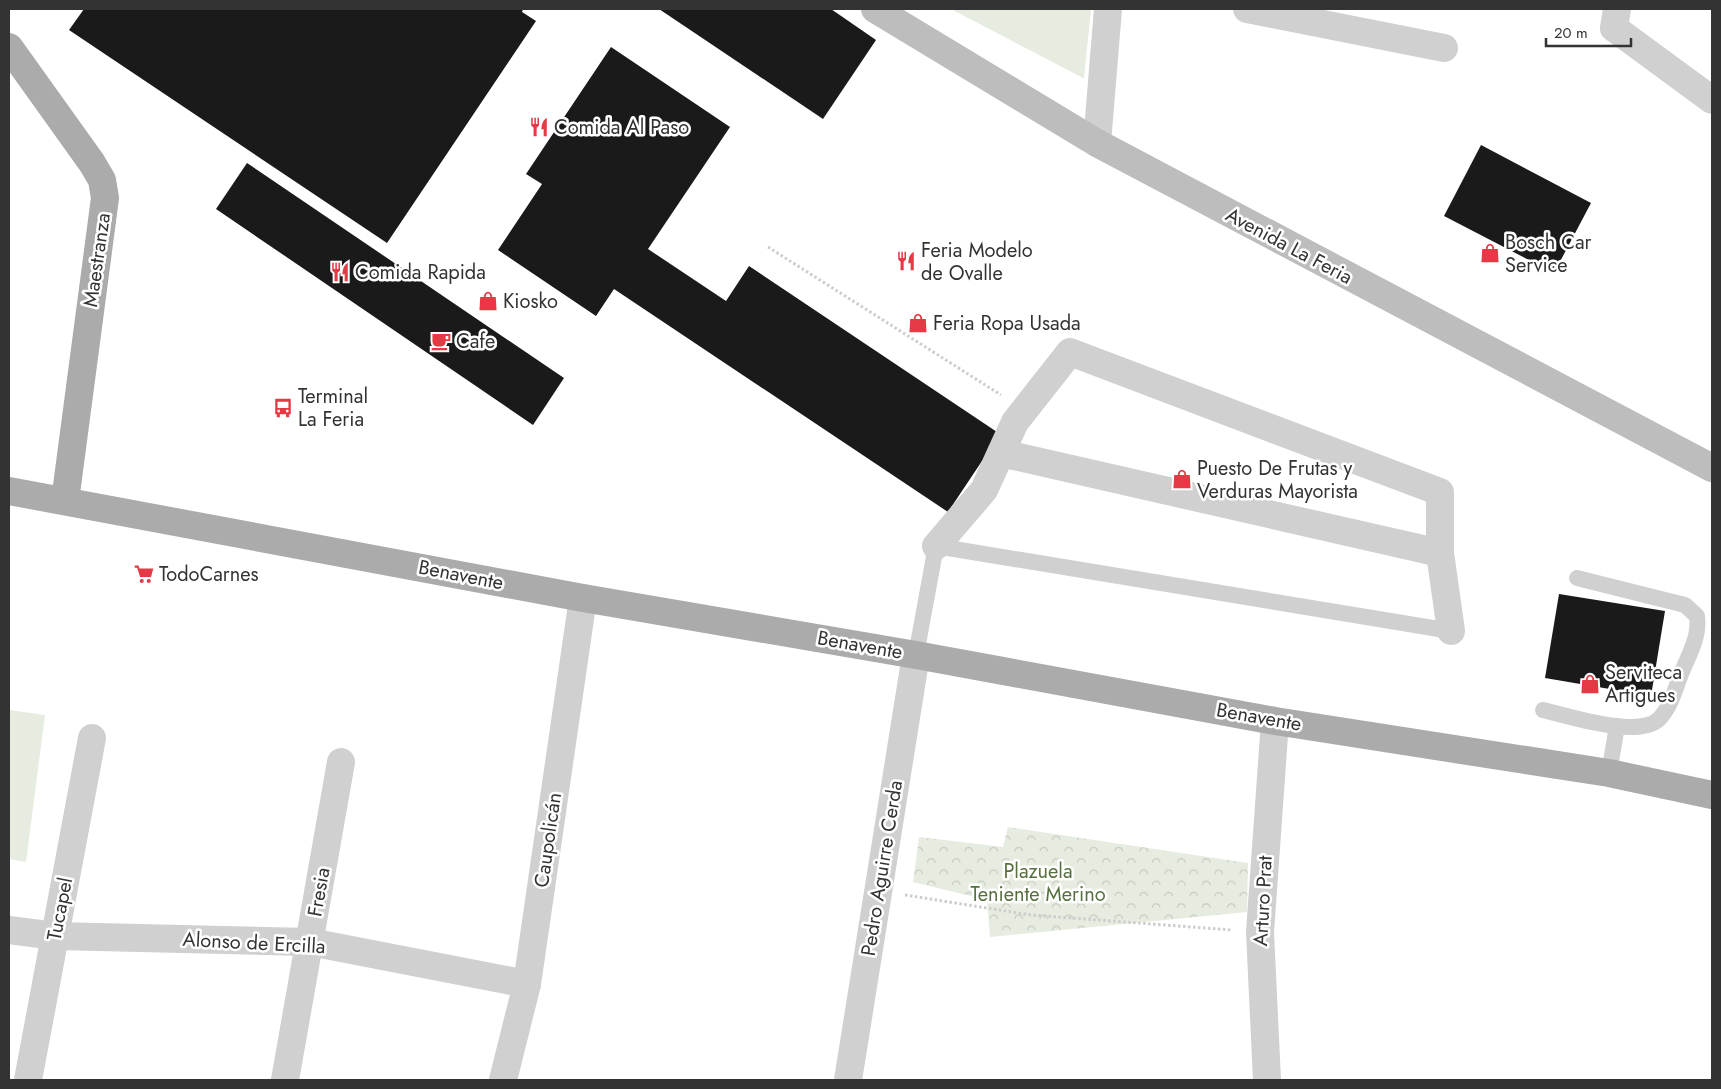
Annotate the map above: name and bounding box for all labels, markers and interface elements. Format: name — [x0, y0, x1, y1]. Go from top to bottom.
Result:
scale bar — [1546, 15, 1631, 47]
text: 20 m — [1554, 22, 1588, 44]
place label: Comida Al Paso — [554, 113, 689, 142]
restaurant icon: Comida Al Paso — [528, 116, 550, 138]
street label: Avenida La Feria — [1221, 200, 1357, 292]
street label: Maestranza — [76, 211, 118, 309]
place label: Bosch Car Service — [1505, 228, 1592, 280]
place label: Feria Modelo de Ovalle — [921, 236, 1033, 288]
shop icon: Bosch Car Service — [1479, 242, 1501, 264]
restaurant icon: Feria Modelo de Ovalle — [895, 250, 917, 272]
place label: Comida Rapida — [355, 258, 486, 287]
restaurant icon: Comida Rapida — [329, 261, 351, 283]
place label: Kiosko — [503, 287, 558, 316]
shop icon: Kiosko — [477, 290, 499, 312]
place label: Feria Ropa Usada — [933, 309, 1081, 338]
shop icon: Feria Ropa Usada — [907, 312, 929, 334]
place label: Cafe — [456, 327, 495, 356]
cafe icon: Cafe — [430, 330, 452, 352]
place label: Terminal La Feria — [298, 382, 368, 434]
bus stop icon: Terminal La Feria — [272, 397, 294, 419]
place label: Puesto De Frutas y Verduras Mayorista — [1197, 454, 1358, 506]
shop icon: Puesto De Frutas y Verduras Mayorista — [1171, 468, 1193, 490]
street label: Benavente — [416, 553, 506, 597]
place label: TodoCarnes — [159, 560, 259, 589]
supermarket icon: TodoCarnes — [133, 563, 155, 585]
street label: Benavente — [815, 623, 905, 667]
place label: Serviteca Artigues — [1605, 658, 1682, 710]
shop icon: Serviteca Artigues — [1579, 673, 1601, 695]
street label: Benavente — [1214, 695, 1304, 739]
street label: Pedro Aguirre Cerda — [854, 778, 910, 958]
street label: Caupolicán — [527, 791, 569, 889]
street label: Arturo Prat — [1246, 855, 1280, 947]
park label: Plazuela Teniente Merino — [970, 857, 1106, 909]
street label: Fresia — [300, 865, 338, 919]
street label: Tucapel — [40, 875, 80, 943]
street label: Alonso de Ercilla — [182, 925, 326, 961]

